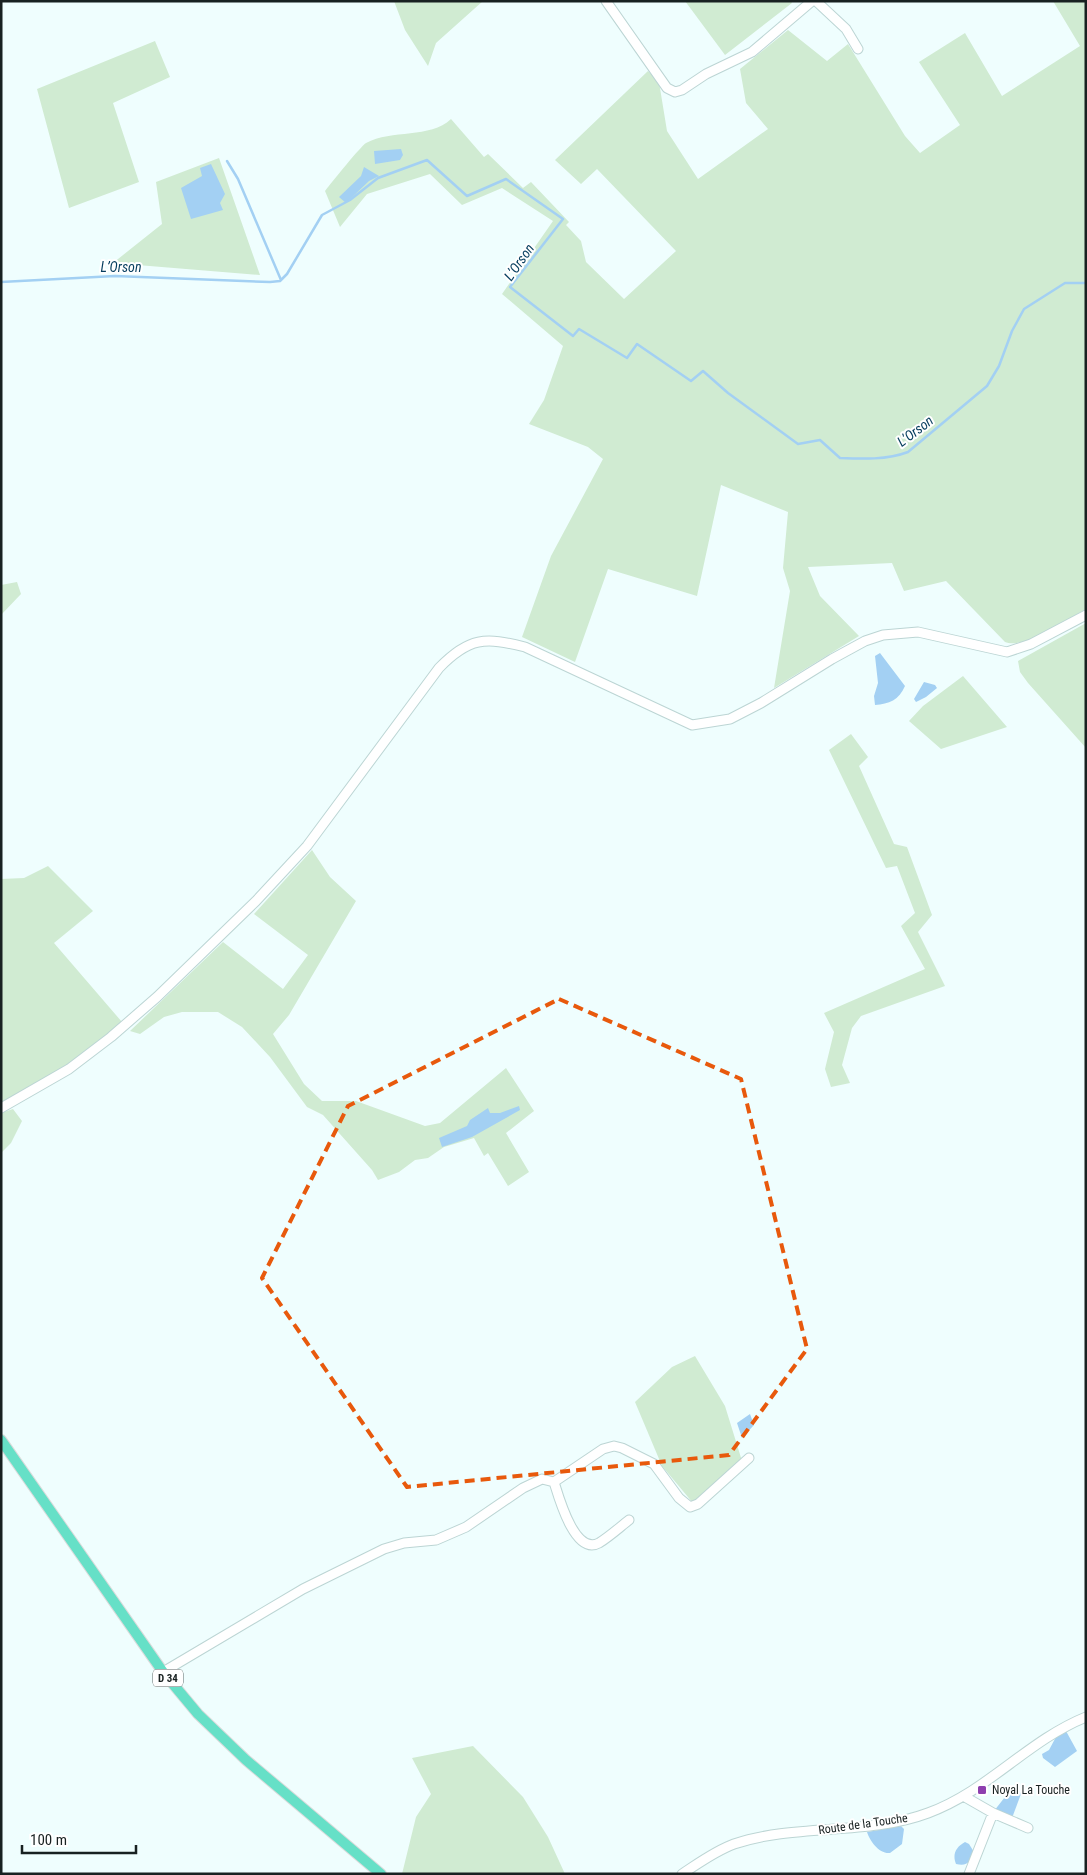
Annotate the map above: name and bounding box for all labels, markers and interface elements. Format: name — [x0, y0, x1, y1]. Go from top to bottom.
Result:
water label: L’Orson — [501, 241, 537, 283]
water label: L’Orson — [101, 259, 142, 275]
water label: L’Orson — [894, 412, 936, 450]
road number: D 34 — [153, 1670, 183, 1686]
place label: Noyal La Touche — [992, 1783, 1070, 1797]
marker: Noyal La Touche — [976, 1784, 988, 1796]
street label: Route de la Touche — [817, 1811, 909, 1837]
scale bar — [22, 1822, 136, 1854]
text: 100 m — [30, 1831, 67, 1849]

